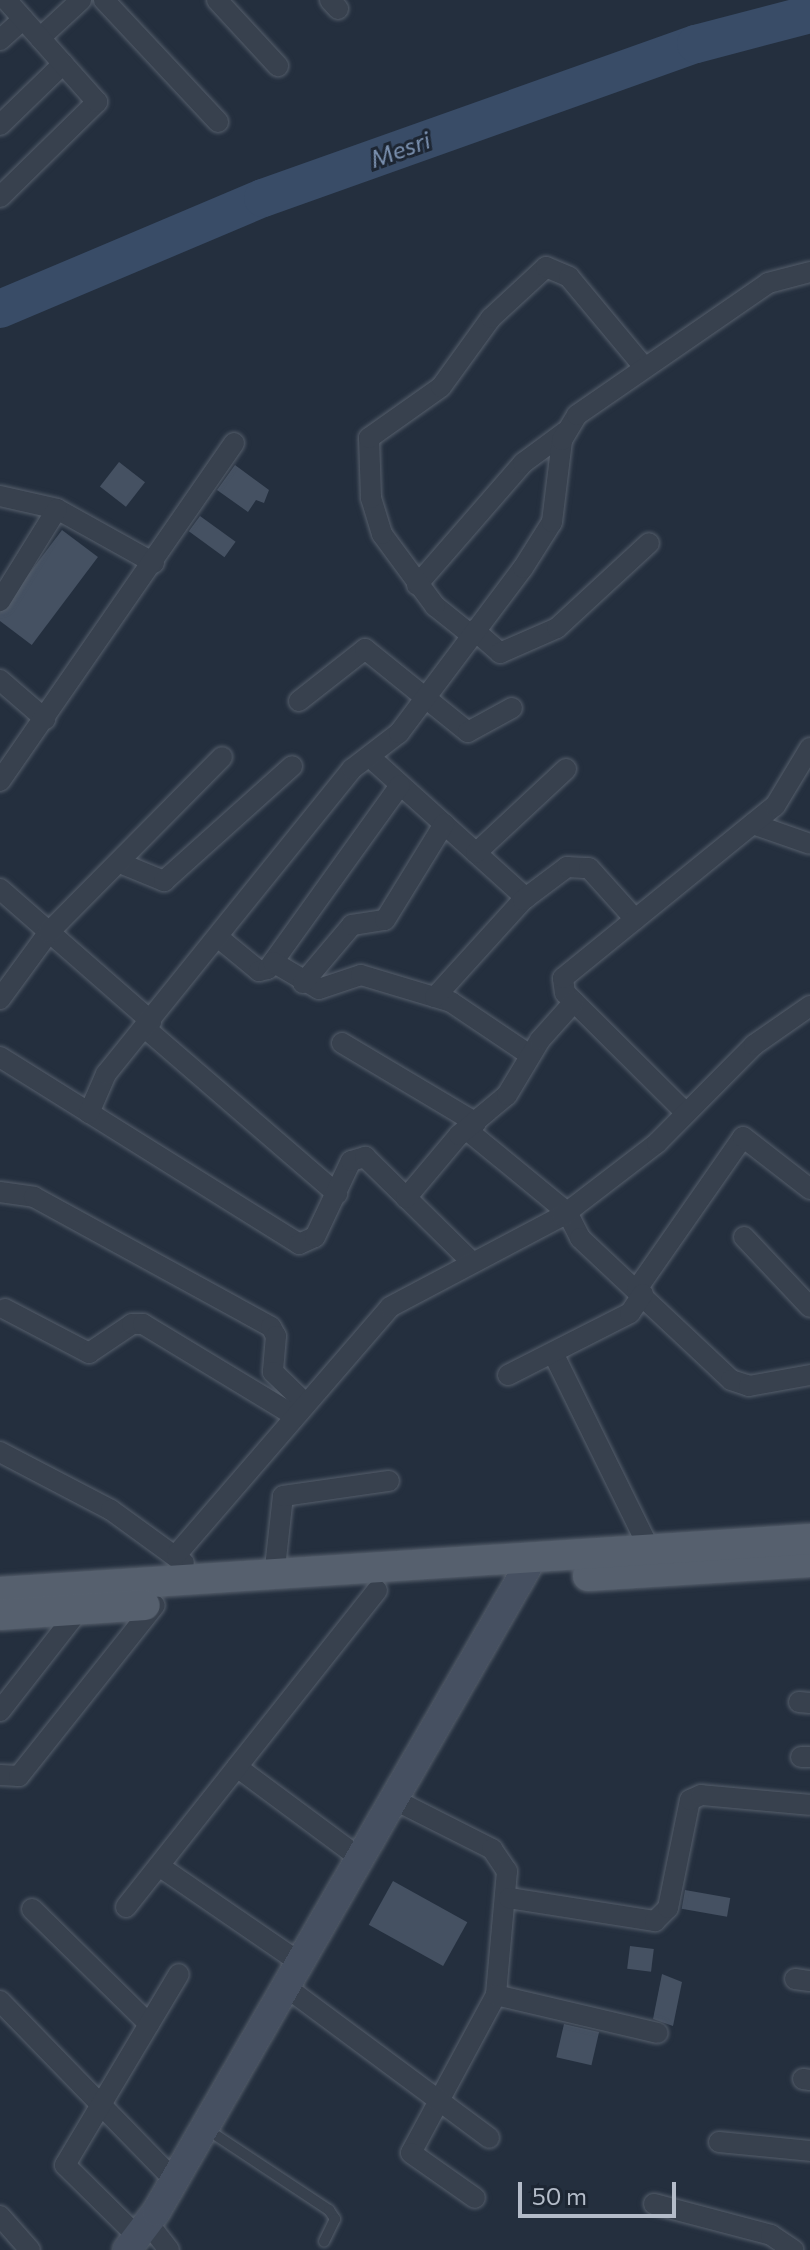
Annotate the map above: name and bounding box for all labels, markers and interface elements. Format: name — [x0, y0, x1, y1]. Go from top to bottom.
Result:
water label: Mesri — [366, 125, 434, 173]
scale bar — [522, 2166, 680, 2216]
text: 50 m — [532, 2181, 587, 2210]

